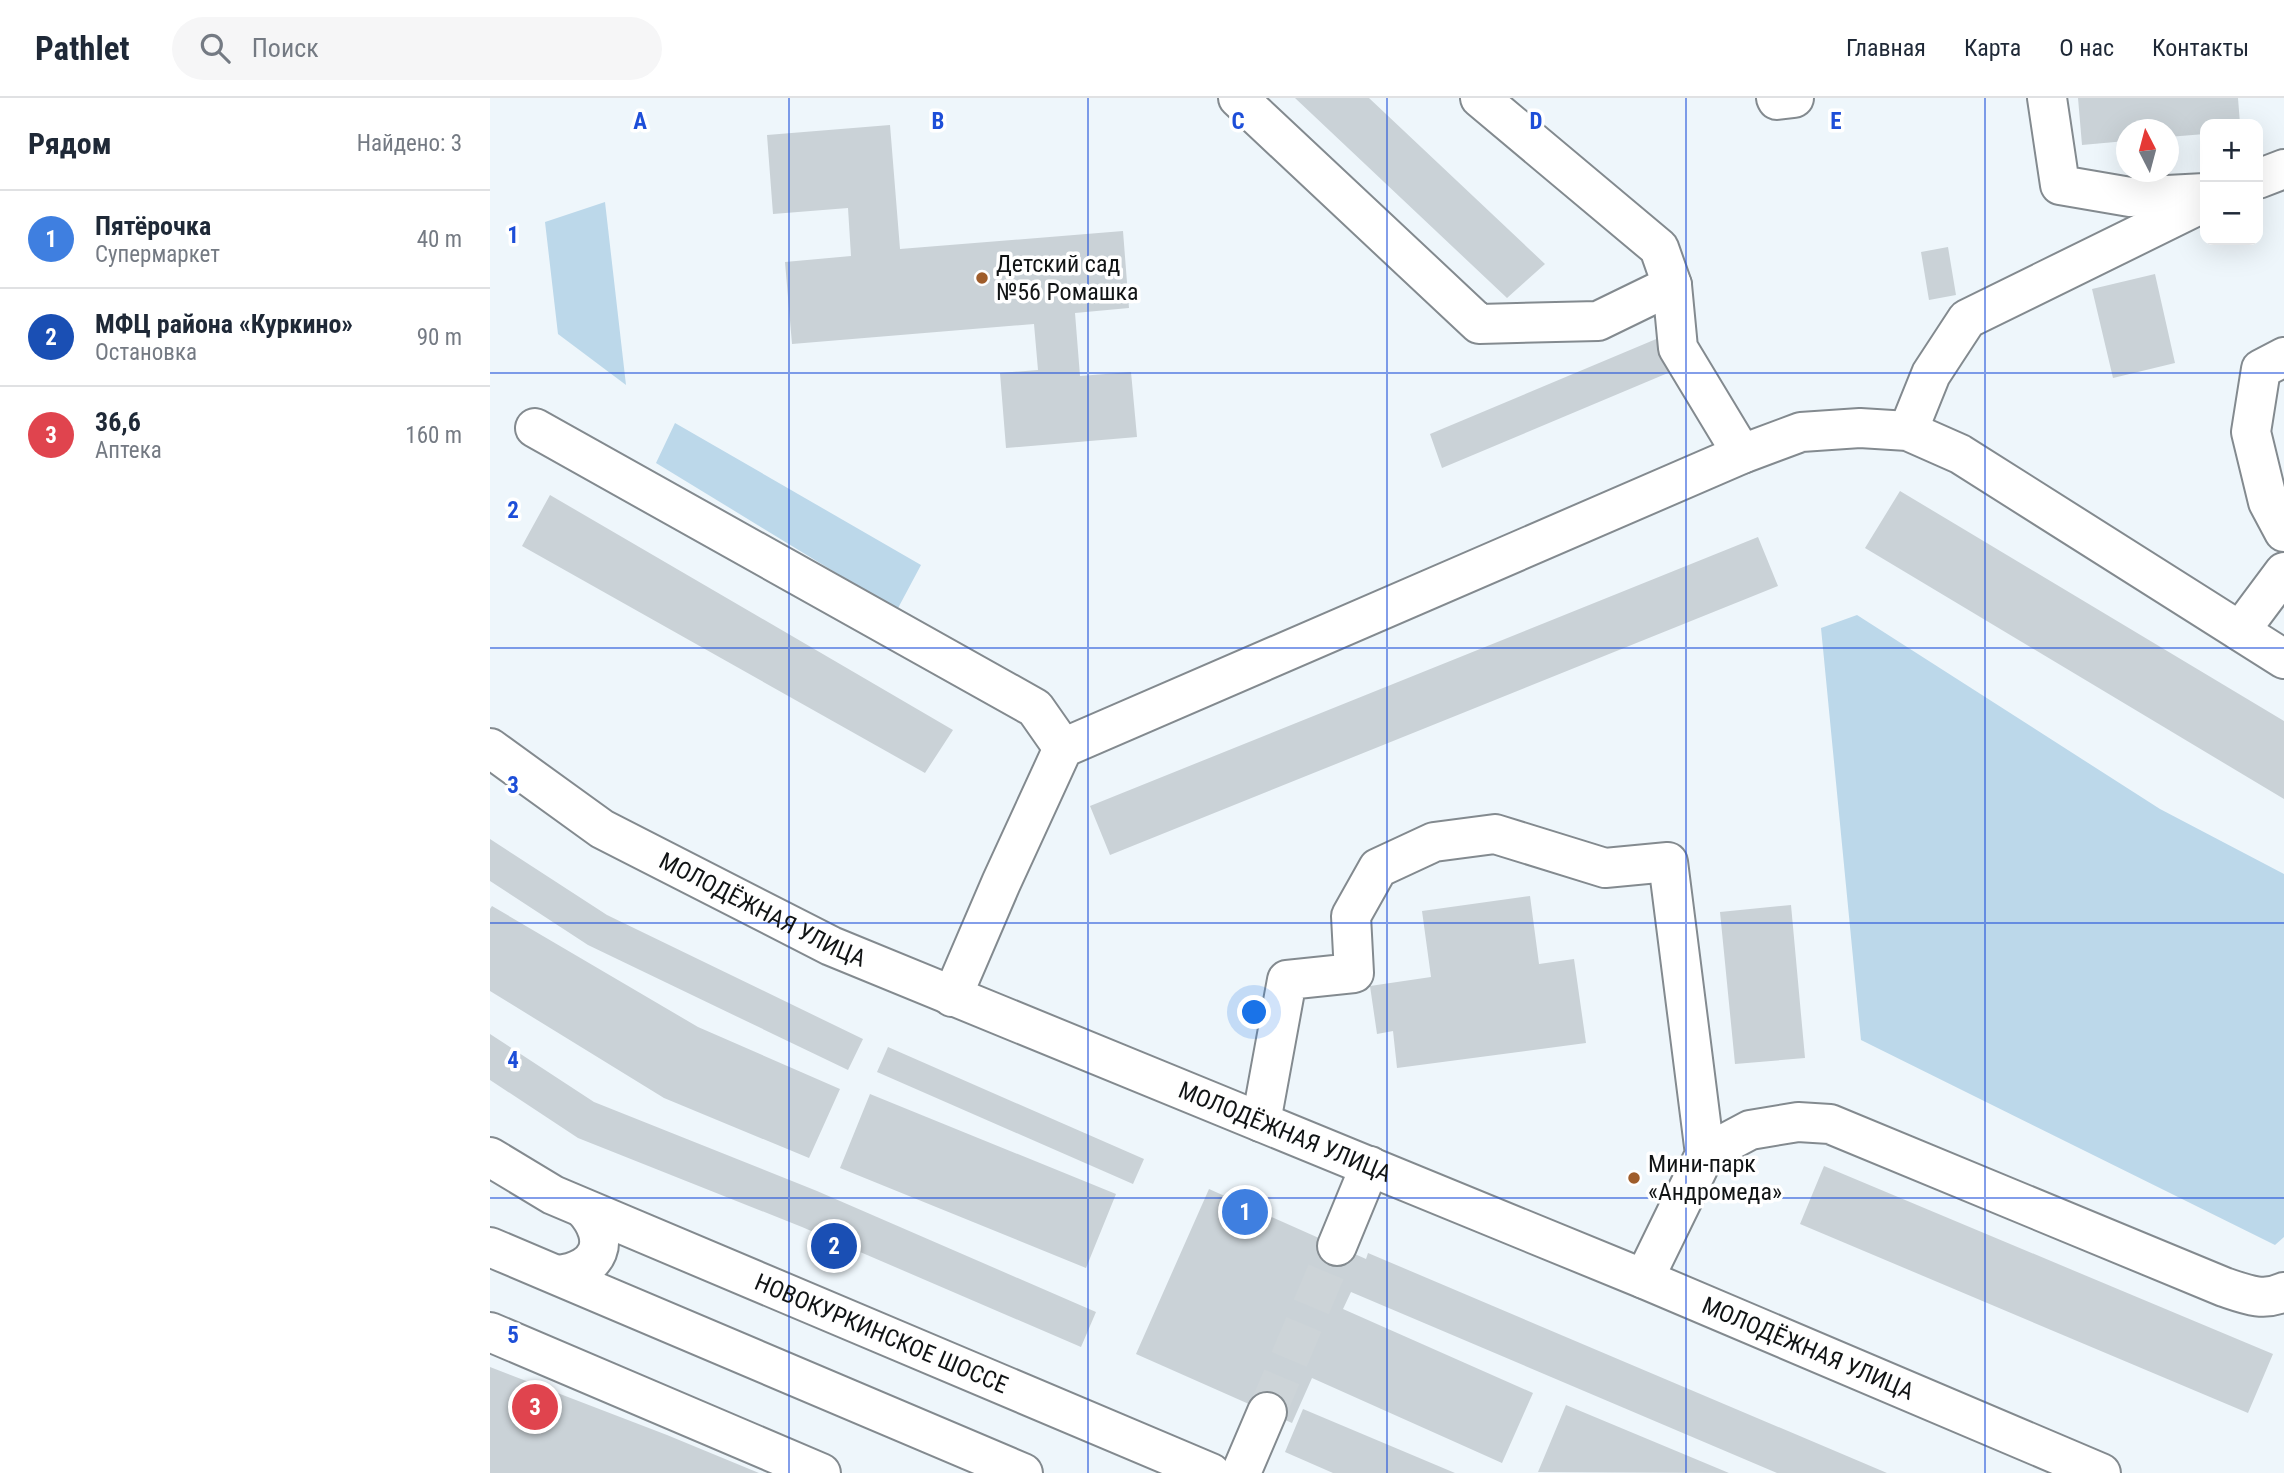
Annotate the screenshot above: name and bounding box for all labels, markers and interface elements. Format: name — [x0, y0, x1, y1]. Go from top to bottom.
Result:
search box — [172, 17, 662, 80]
text: Pathlet — [35, 29, 130, 68]
icon: search — [196, 29, 234, 67]
text: Поиск — [252, 33, 319, 63]
text: Главная — [1846, 34, 1926, 62]
text: Карта — [1964, 34, 2021, 62]
text: О нас — [2059, 34, 2114, 62]
text: Контакты — [2152, 34, 2249, 62]
text: A — [633, 108, 647, 135]
text: B — [932, 108, 944, 135]
text: C — [1231, 108, 1245, 135]
text: D — [1530, 108, 1543, 135]
text: E — [1830, 108, 1842, 135]
north arrow — [2116, 119, 2179, 182]
map controls — [2200, 119, 2263, 245]
button: + — [2200, 119, 2263, 182]
text: Рядом — [28, 126, 112, 161]
text: Найдено: 3 — [357, 130, 462, 157]
button: − — [2200, 182, 2263, 245]
text: Пятёрочка — [95, 211, 211, 241]
text: 1 — [507, 222, 519, 249]
text: 1 — [45, 226, 57, 253]
text: 40 m — [417, 226, 462, 253]
text: Супермаркет — [95, 241, 220, 268]
place label: Детский сад №56 Ромашка — [996, 250, 1139, 306]
marker: Детский сад №56 Ромашка — [974, 270, 990, 286]
text: МФЦ района «Куркино» — [95, 309, 353, 339]
text: 2 — [45, 324, 57, 351]
text: 90 m — [417, 324, 462, 351]
text: Остановка — [95, 339, 197, 366]
text: 36,6 — [95, 407, 141, 437]
text: 3 — [45, 422, 57, 449]
text: 160 m — [405, 422, 462, 449]
text: Аптека — [95, 437, 162, 464]
text: 2 — [507, 497, 519, 524]
text: 3 — [507, 772, 519, 799]
street label: МОЛОДЁЖНАЯ УЛИЦА — [655, 847, 870, 973]
your location — [1237, 995, 1271, 1029]
text: 4 — [507, 1047, 519, 1074]
street label: МОЛОДЁЖНАЯ УЛИЦА — [1175, 1076, 1396, 1188]
place label: Мини-парк «Андромеда» — [1648, 1150, 1782, 1206]
marker: Мини-парк «Андромеда» — [1626, 1170, 1642, 1186]
pin: 1 — [1222, 1186, 1268, 1238]
pin: 2 — [811, 1220, 857, 1272]
street label: НОВОКУРКИНСКОЕ ШОССЕ — [751, 1268, 1012, 1400]
street label: МОЛОДЁЖНАЯ УЛИЦА — [1698, 1291, 1918, 1406]
text: 5 — [507, 1322, 519, 1349]
pin: 3 — [512, 1381, 558, 1433]

